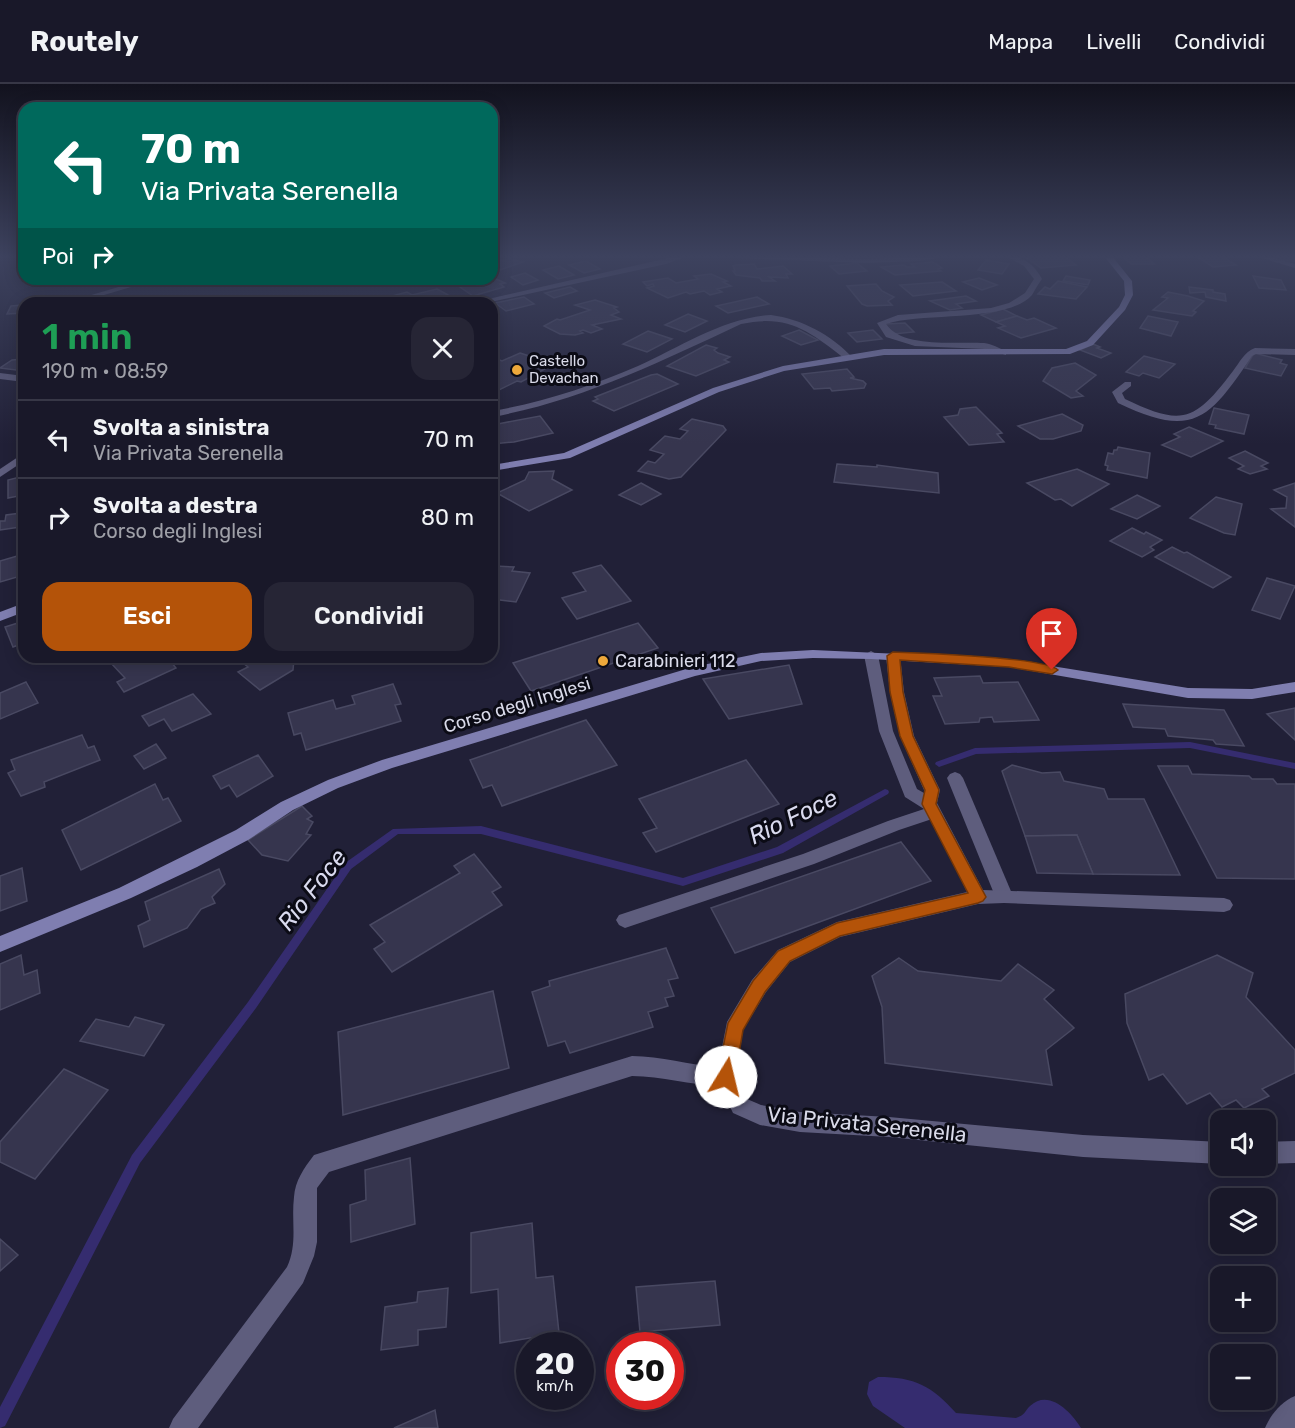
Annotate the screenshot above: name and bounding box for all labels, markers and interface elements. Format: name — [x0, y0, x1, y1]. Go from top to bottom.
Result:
text: Routely — [30, 25, 139, 58]
text: Mappa — [988, 29, 1053, 54]
text: Livelli — [1086, 29, 1141, 54]
text: Condividi — [1174, 29, 1265, 54]
text: 70 m — [141, 124, 241, 174]
icon: left — [42, 126, 120, 204]
text: Via Privata Serenella — [141, 175, 399, 207]
icon: right — [86, 240, 119, 273]
text: Poi — [42, 243, 74, 270]
text: 1 min — [42, 315, 133, 358]
button: close — [411, 317, 474, 380]
place label: Castello Devachan — [529, 352, 599, 387]
text: 190 m · 08:59 — [42, 359, 168, 383]
marker: Castello Devachan — [510, 363, 524, 377]
text: Svolta a sinistra — [93, 414, 270, 441]
icon: left — [42, 423, 75, 456]
text: 70 m — [424, 426, 474, 453]
text: Via Privata Serenella — [93, 441, 284, 465]
text: Svolta a destra — [93, 492, 258, 519]
icon: right — [42, 501, 75, 534]
text: 80 m — [421, 504, 474, 531]
text: Corso degli Inglesi — [93, 519, 262, 543]
button: Esci — [42, 582, 252, 651]
button: Condividi — [264, 582, 474, 651]
pin — [1026, 608, 1077, 670]
icon: arrive — [1035, 617, 1068, 650]
place label: Carabinieri 112 — [615, 650, 736, 672]
marker: Carabinieri 112 — [596, 654, 610, 668]
street label: Corso degli Inglesi — [441, 672, 593, 738]
water label: Rio Foce — [744, 783, 842, 851]
water label: Rio Foce — [272, 844, 352, 936]
position arrow — [694, 1045, 758, 1109]
street label: Via Privata Serenella — [766, 1101, 968, 1147]
map controls — [1210, 1110, 1276, 1410]
button: sound — [1210, 1110, 1276, 1176]
button: layers — [1210, 1188, 1276, 1254]
button: + — [1210, 1266, 1276, 1332]
speed limit sign: 30 — [606, 1332, 684, 1410]
button: − — [1210, 1344, 1276, 1410]
text: 20 — [535, 1346, 575, 1382]
text: km/h — [536, 1377, 574, 1395]

